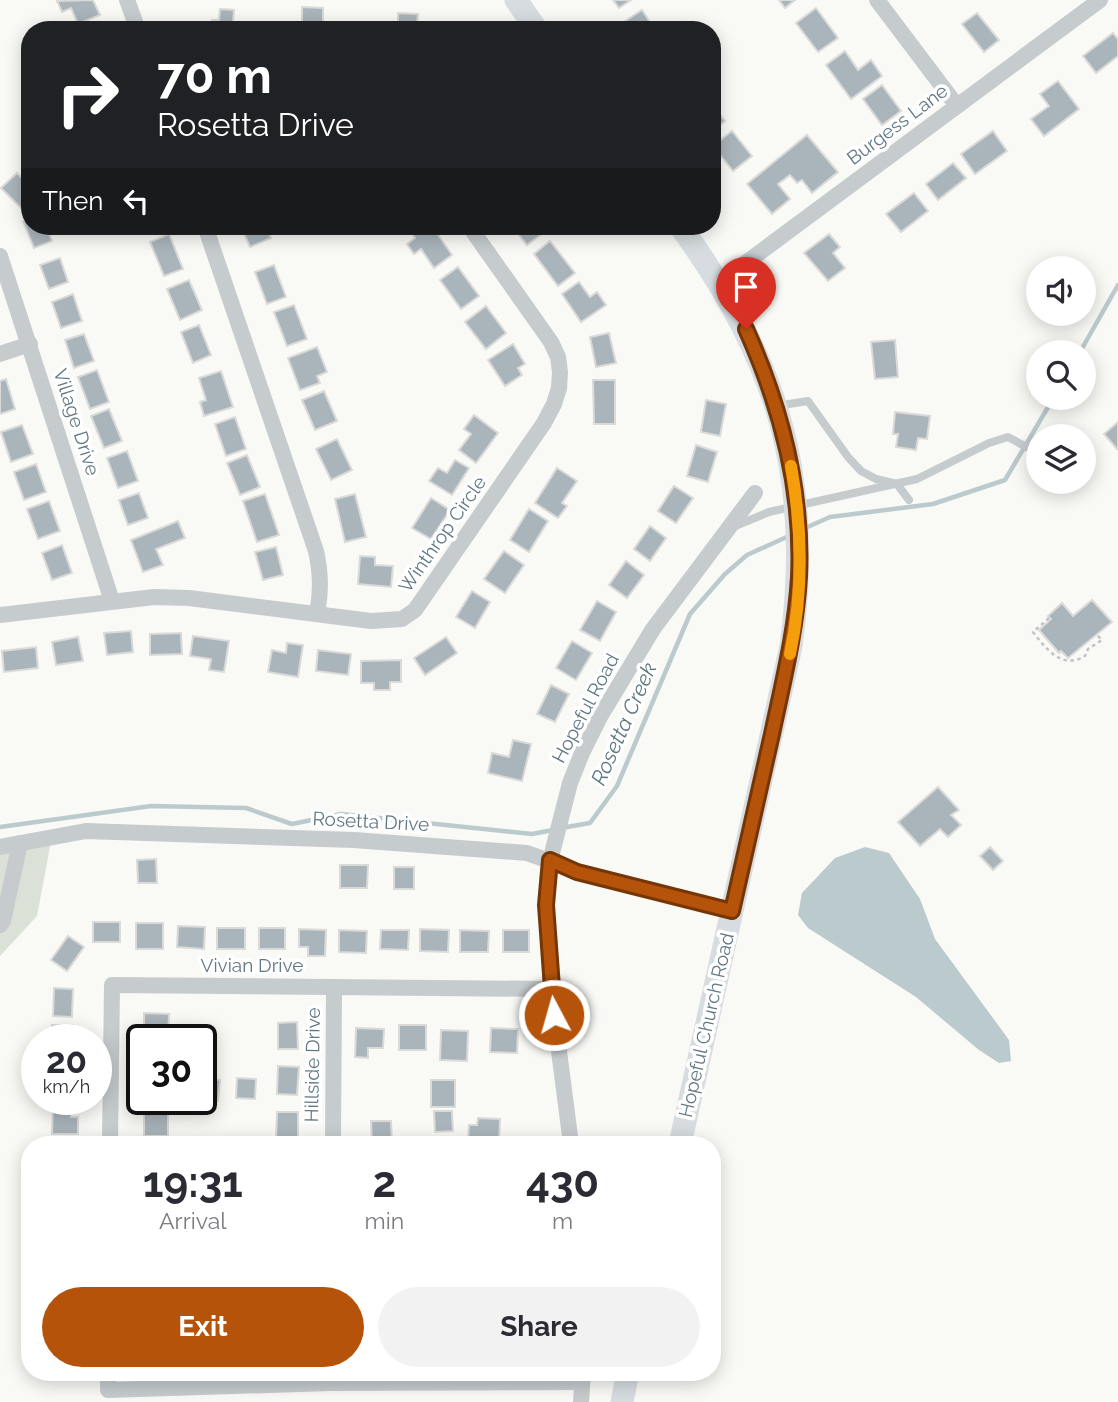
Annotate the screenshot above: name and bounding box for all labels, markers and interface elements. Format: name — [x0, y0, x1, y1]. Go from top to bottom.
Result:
text: 70 m — [157, 47, 272, 104]
icon: right — [42, 49, 133, 140]
street label: Burgess Lane — [842, 79, 952, 169]
text: Rosetta Drive — [157, 106, 354, 143]
icon: left — [117, 182, 155, 220]
text: Then — [42, 186, 103, 216]
map controls — [1026, 256, 1096, 494]
button: sound — [1026, 256, 1096, 326]
pin — [716, 257, 776, 329]
icon: arrive — [727, 268, 765, 306]
button: search — [1026, 340, 1096, 410]
street label: Village Drive — [49, 366, 105, 478]
button: layers — [1026, 424, 1096, 494]
street label: Winthrop Circle — [394, 472, 490, 596]
street label: Hopeful Road — [547, 650, 623, 766]
water label: Rosetta Creek — [585, 659, 662, 789]
street label: Rosetta Drive — [312, 807, 430, 835]
street label: Hopeful Church Road — [674, 931, 738, 1119]
street label: Vivian Drive — [201, 954, 303, 976]
position arrow — [517, 978, 591, 1052]
street label: Hillside Drive — [300, 1007, 324, 1123]
speed limit sign: 30 — [126, 1024, 217, 1115]
text: 20 — [46, 1040, 87, 1081]
text: km/h — [43, 1076, 90, 1097]
text: 19:31 — [143, 1158, 243, 1207]
text: 2 — [373, 1158, 396, 1207]
text: 430 — [526, 1158, 599, 1207]
text: Arrival — [159, 1207, 227, 1234]
text: min — [365, 1207, 404, 1234]
text: m — [552, 1207, 573, 1234]
button: Exit — [42, 1287, 364, 1367]
button: Share — [378, 1287, 700, 1367]

